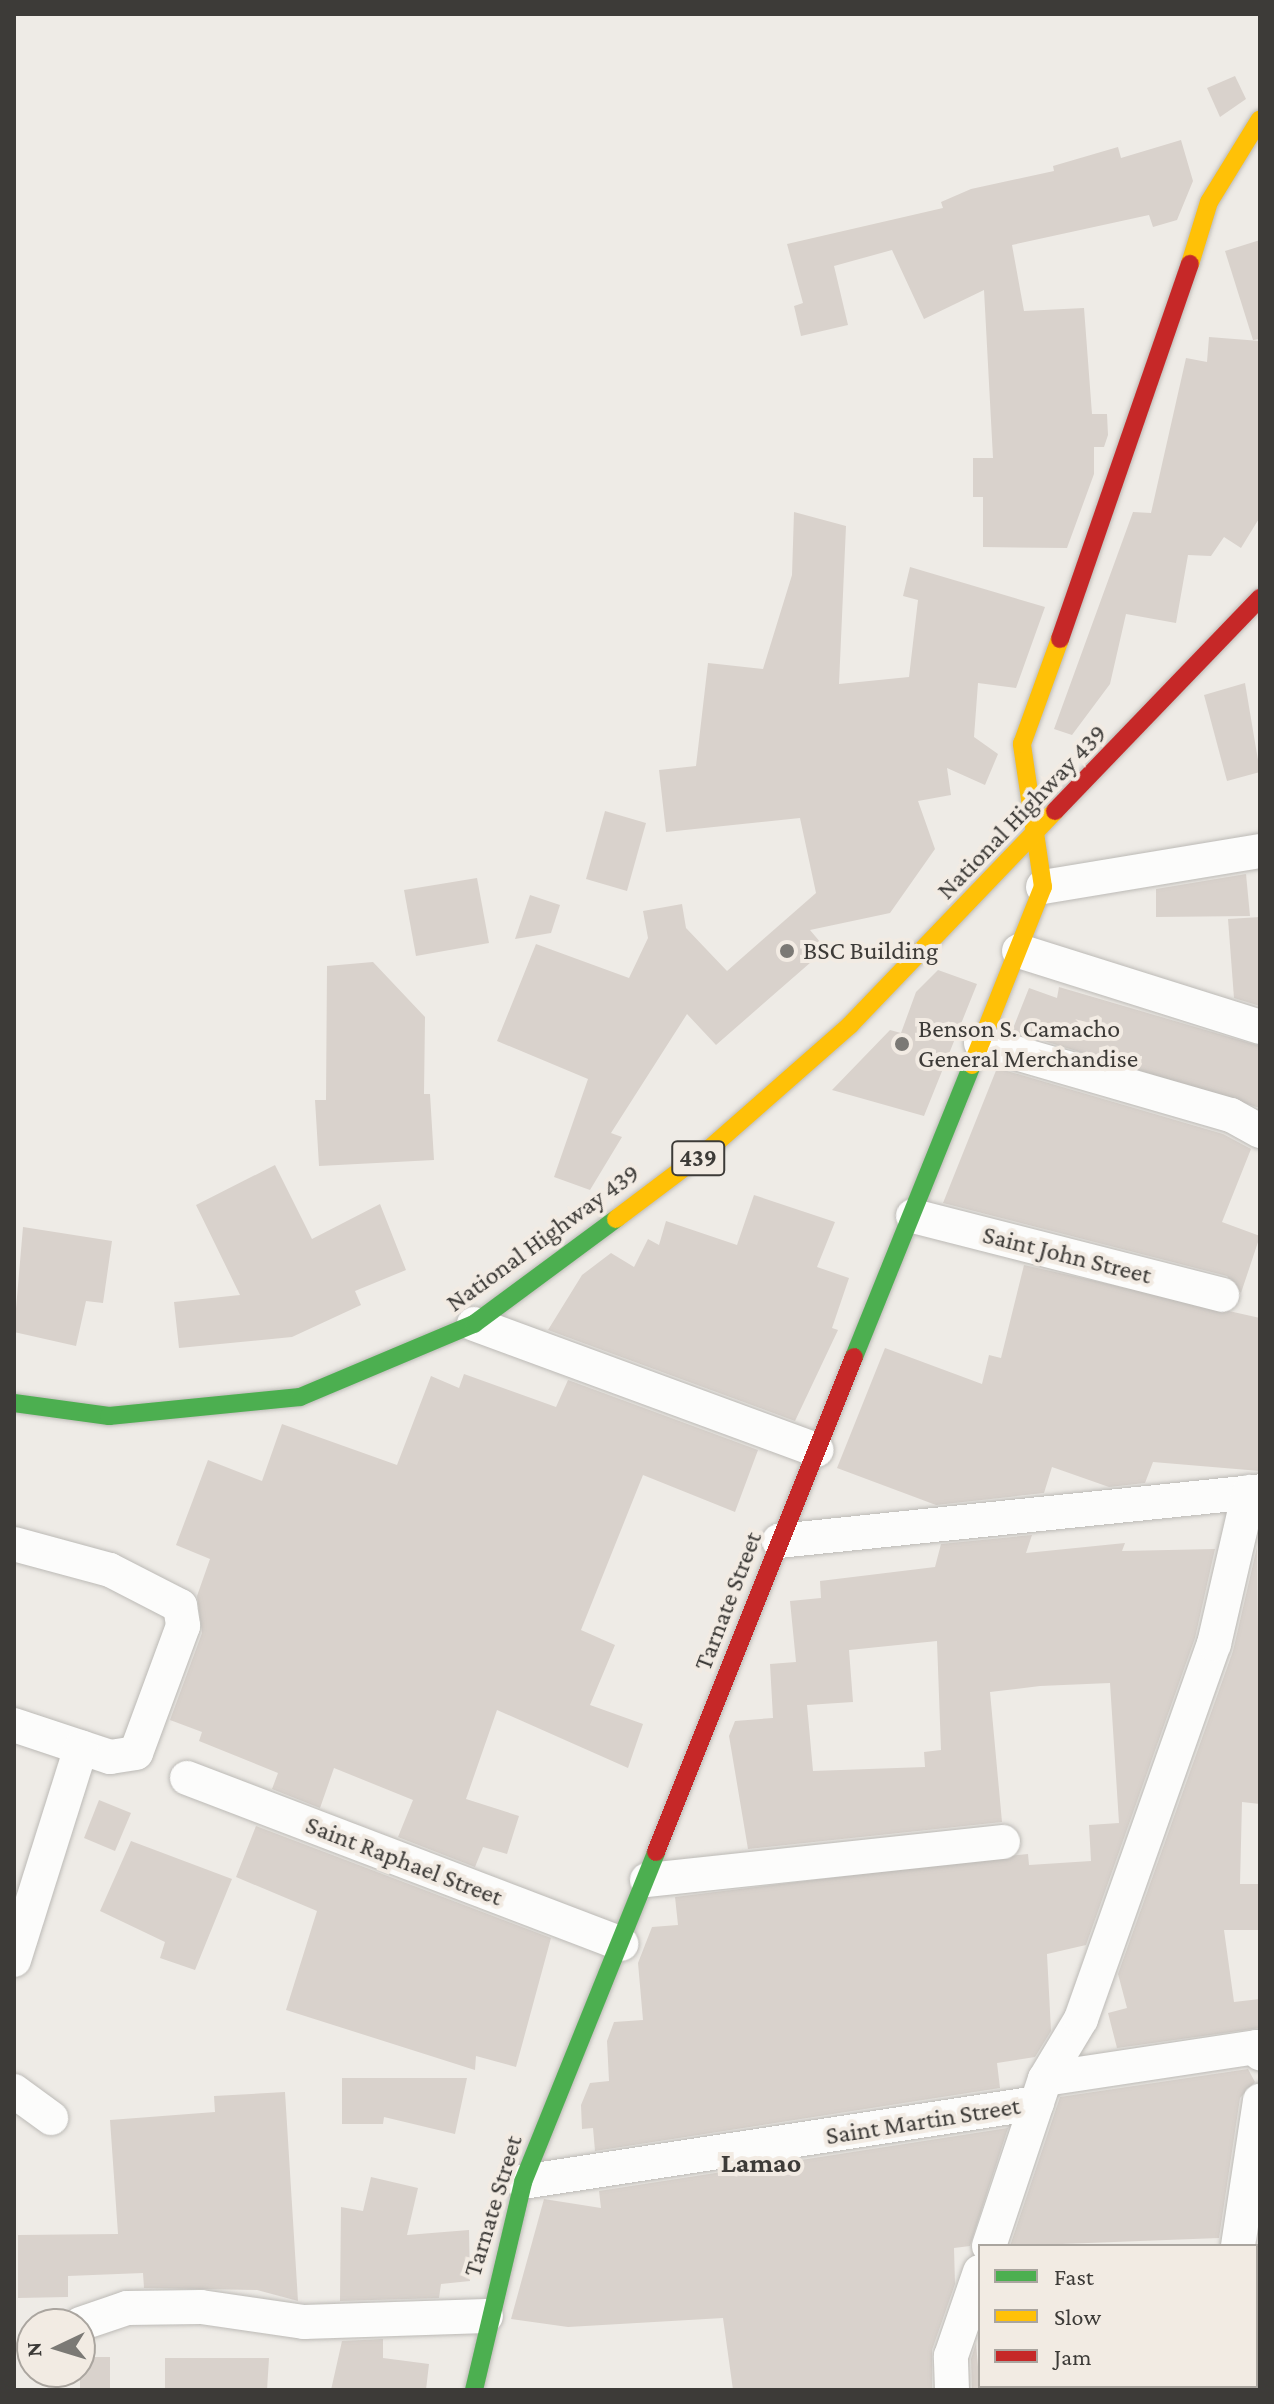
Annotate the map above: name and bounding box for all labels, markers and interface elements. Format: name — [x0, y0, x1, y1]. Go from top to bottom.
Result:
street label: National Highway 439 — [930, 718, 1114, 906]
place label: BSC Building — [803, 935, 938, 967]
marker: BSC Building — [778, 942, 796, 960]
place label: Benson S. Camacho General Merchandise — [918, 1013, 1138, 1074]
marker: Benson S. Camacho General Merchandise — [893, 1035, 911, 1053]
road number: 439 — [670, 1138, 726, 1178]
street label: National Highway 439 — [440, 1157, 646, 1319]
street label: Saint John Street — [979, 1219, 1155, 1291]
street label: Tarnate Street — [687, 1527, 769, 1675]
street label: Saint Raphael Street — [301, 1809, 507, 1913]
street label: Saint Martin Street — [824, 2090, 1022, 2152]
street label: Tarnate Street — [457, 2132, 529, 2280]
district label: Lamao — [721, 2146, 801, 2180]
legend — [978, 2244, 1258, 2388]
text: Fast — [1054, 2263, 1094, 2290]
text: Slow — [1054, 2303, 1101, 2330]
north arrow — [16, 2308, 96, 2388]
text: N — [21, 2341, 47, 2358]
text: Jam — [1054, 2343, 1092, 2370]

